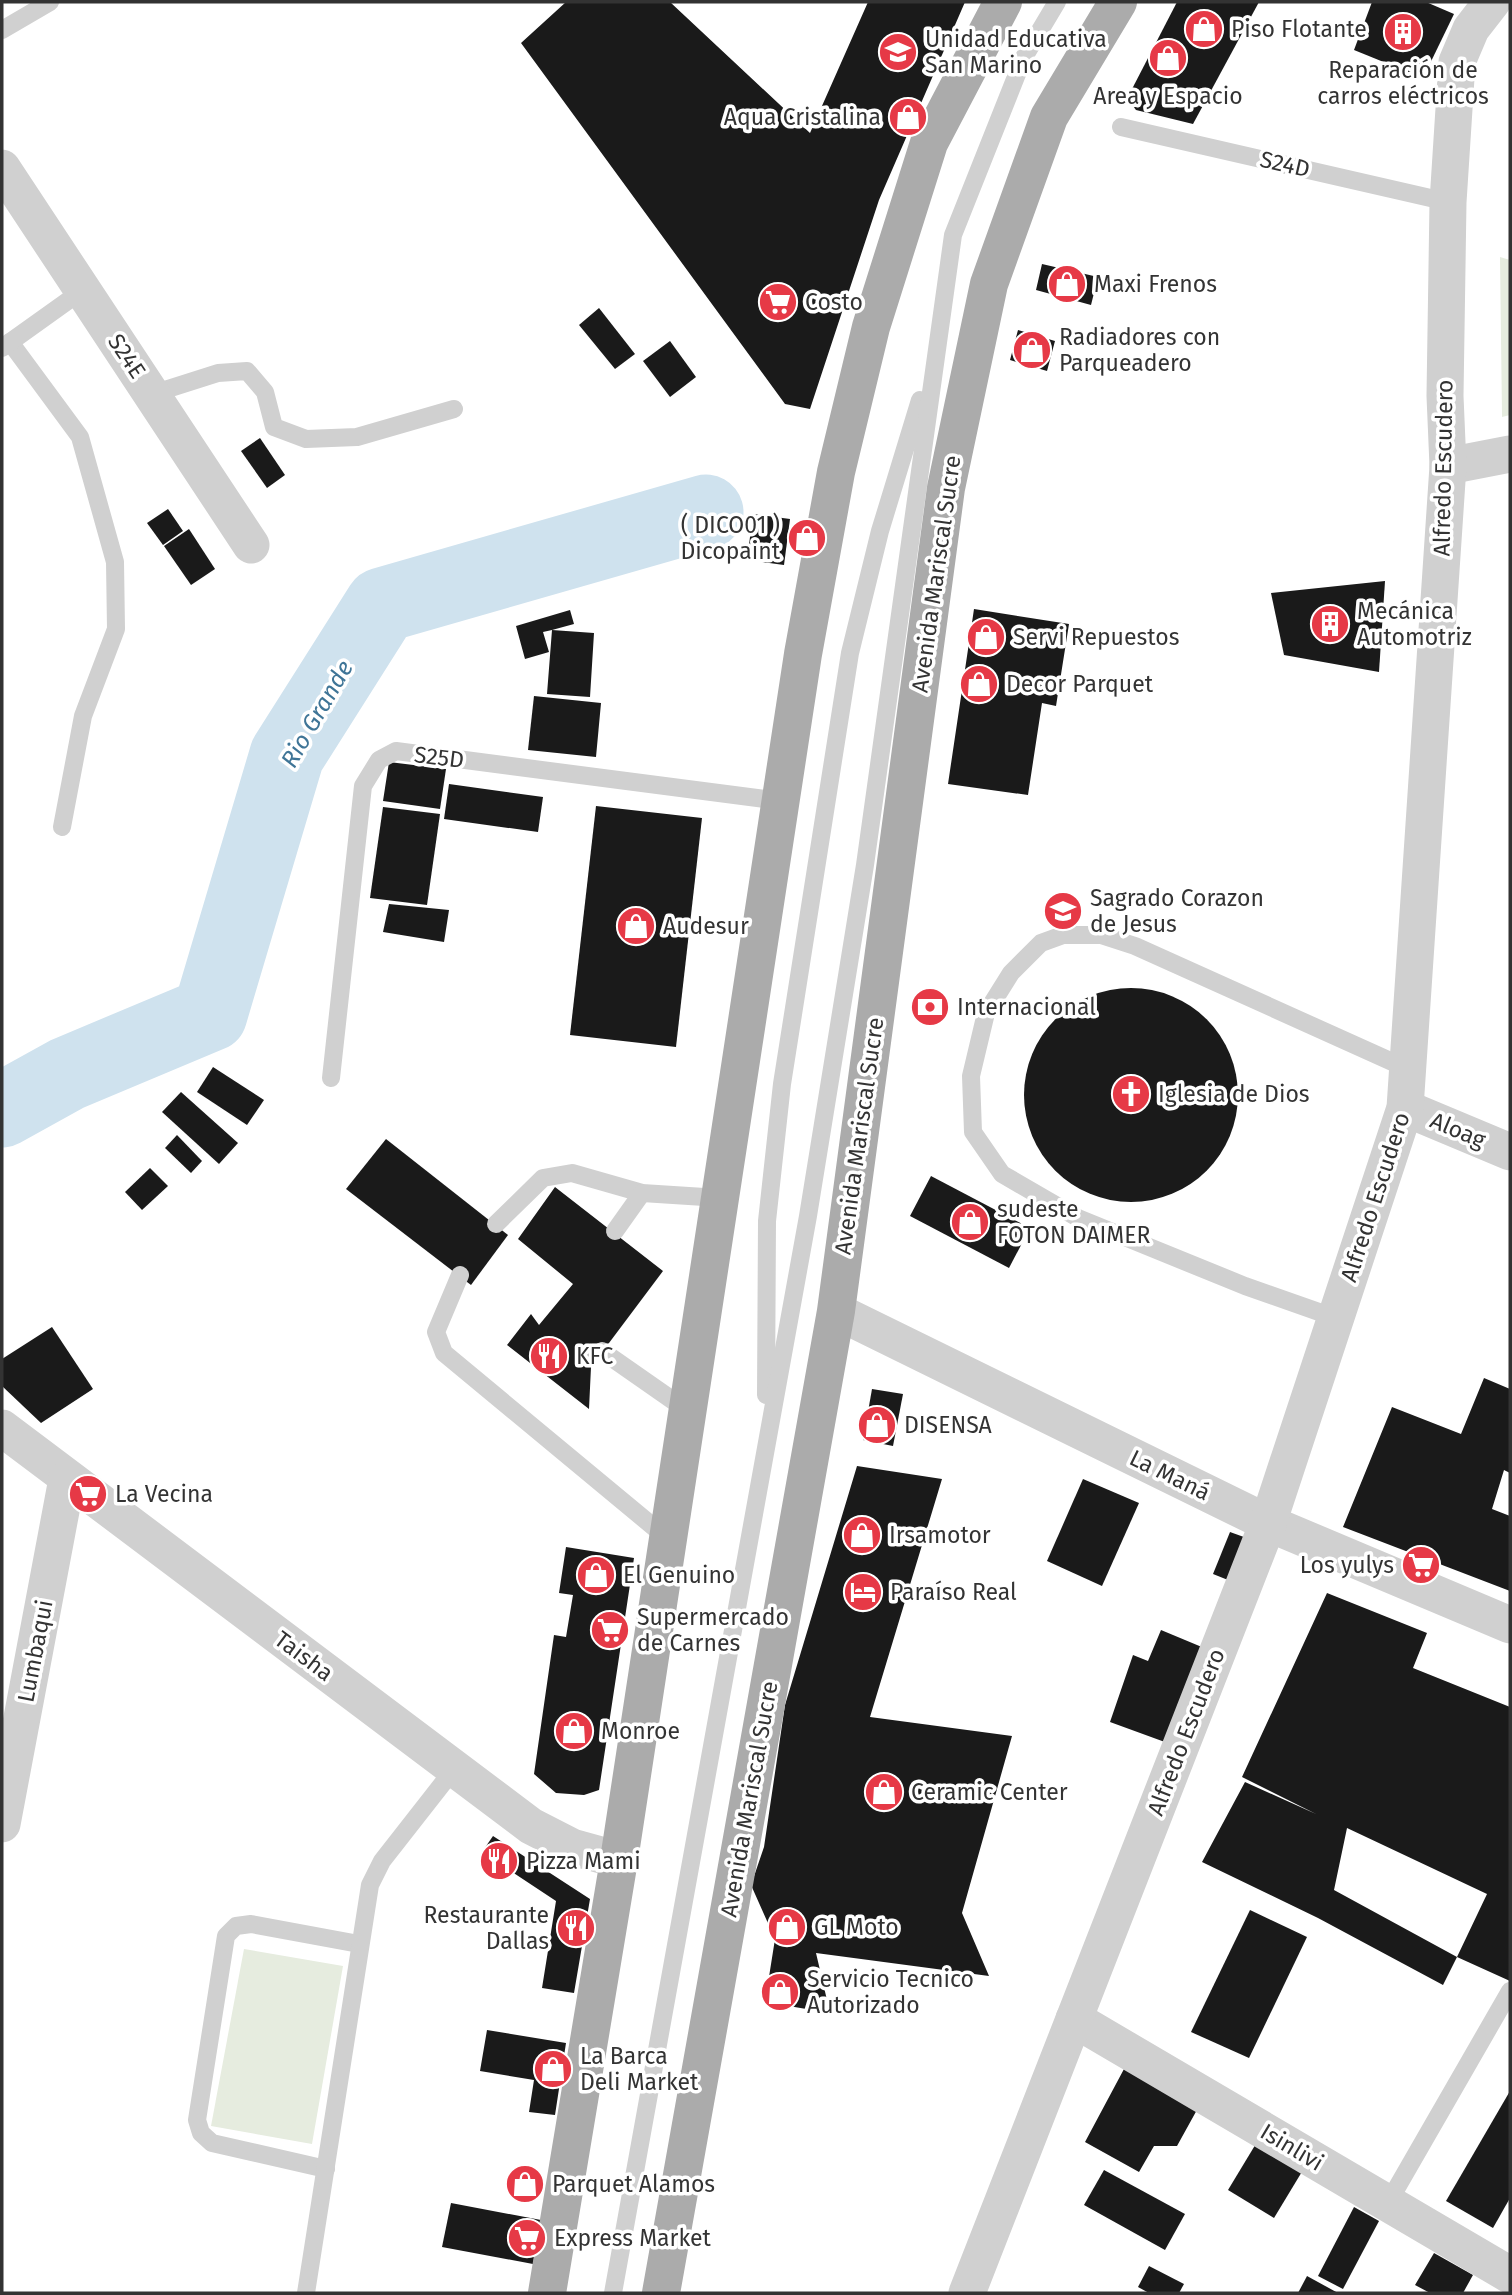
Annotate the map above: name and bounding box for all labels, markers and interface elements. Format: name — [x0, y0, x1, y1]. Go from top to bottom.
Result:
shop icon: Piso Flotante — [1183, 8, 1225, 50]
building icon: Reparación de carros eléctricos — [1382, 11, 1424, 53]
place label: Piso Flotante — [1231, 15, 1367, 43]
place label: Unidad Educativa San Marino — [925, 25, 1107, 79]
school or university icon: Unidad Educativa San Marino — [877, 31, 919, 73]
shop icon: Area y Espacio — [1147, 37, 1189, 79]
place label: Reparación de carros eléctricos — [1317, 56, 1489, 110]
place label: Area y Espacio — [1093, 82, 1243, 110]
shop icon: Aqua Cristalina — [887, 96, 929, 138]
place label: Aqua Cristalina — [724, 103, 881, 131]
street label: S24D — [1257, 145, 1313, 183]
shop icon: Maxi Frenos — [1046, 263, 1088, 305]
place label: Maxi Frenos — [1094, 270, 1217, 298]
supermarket icon: Costo — [757, 281, 799, 323]
place label: Costo — [805, 288, 863, 316]
place label: Radiadores con Parqueadero — [1059, 323, 1220, 377]
street label: S24E — [102, 328, 152, 384]
shop icon: Radiadores con Parqueadero — [1011, 329, 1053, 371]
street label: Alfredo Escudero — [1427, 379, 1459, 557]
street label: Avenida Mariscal Sucre — [905, 454, 967, 694]
place label: ( DICO01 ) Dicopaint — [681, 511, 781, 565]
shop icon: ( DICO01 ) Dicopaint — [786, 517, 828, 559]
place label: Mecánica Automotriz — [1357, 597, 1472, 651]
building icon: Mecánica Automotriz — [1309, 603, 1351, 645]
shop icon: Servi Repuestos — [965, 616, 1007, 658]
place label: Servi Repuestos — [1013, 623, 1179, 651]
water label: Rio Grande — [275, 656, 359, 772]
shop icon: Decor Parquet — [958, 663, 1000, 705]
place label: Decor Parquet — [1006, 670, 1154, 698]
street label: S25D — [412, 740, 466, 774]
place label: Sagrado Corazon de Jesus — [1090, 884, 1264, 938]
school or university icon: Sagrado Corazon de Jesus — [1042, 890, 1084, 932]
shop icon: Audesur — [615, 905, 657, 947]
place label: Audesur — [663, 912, 749, 940]
bank icon: Internacional — [909, 986, 951, 1028]
place label: Internacional — [957, 993, 1096, 1021]
street label: Avenida Mariscal Sucre — [828, 1016, 890, 1256]
church icon: Iglesia de Dios — [1110, 1073, 1152, 1115]
place label: Iglesia de Dios — [1158, 1080, 1310, 1108]
street label: Aloag — [1426, 1106, 1490, 1154]
street label: Alfredo Escudero — [1334, 1109, 1416, 1285]
place label: sudeste FOTON DAIMER — [997, 1195, 1151, 1249]
shop icon: sudeste FOTON DAIMER — [949, 1201, 991, 1243]
restaurant icon: KFC — [528, 1335, 570, 1377]
place label: KFC — [576, 1342, 613, 1370]
shop icon: DISENSA — [856, 1404, 898, 1446]
place label: DISENSA — [904, 1411, 993, 1439]
street label: La Maná — [1125, 1444, 1215, 1506]
supermarket icon: La Vecina — [67, 1473, 109, 1515]
place label: La Vecina — [115, 1480, 213, 1508]
shop icon: Irsamotor — [841, 1514, 883, 1556]
place label: Irsamotor — [889, 1521, 991, 1549]
supermarket icon: Los yulys — [1400, 1544, 1442, 1586]
place label: Los yulys — [1300, 1551, 1394, 1579]
shop icon: El Genuino — [575, 1554, 617, 1596]
place label: El Genuino — [623, 1561, 735, 1589]
hotel icon: Paraíso Real — [842, 1571, 884, 1613]
place label: Paraíso Real — [890, 1578, 1017, 1606]
street label: Lumbaqui — [11, 1597, 59, 1705]
place label: Supermercado de Carnes — [637, 1603, 789, 1657]
supermarket icon: Supermercado de Carnes — [589, 1609, 631, 1651]
street label: Taisha — [269, 1625, 339, 1687]
street label: Alfredo Escudero — [1141, 1645, 1231, 1819]
street label: Avenida Mariscal Sucre — [714, 1679, 784, 1919]
shop icon: Monroe — [553, 1710, 595, 1752]
place label: Monroe — [601, 1717, 680, 1745]
shop icon: Ceramic Center — [863, 1771, 905, 1813]
place label: Ceramic Center — [911, 1778, 1068, 1806]
restaurant icon: Pizza Mami — [478, 1840, 520, 1882]
place label: Pizza Mami — [526, 1847, 641, 1875]
place label: Restaurante Dallas — [424, 1901, 549, 1955]
shop icon: GL Moto — [766, 1906, 808, 1948]
restaurant icon: Restaurante Dallas — [555, 1907, 597, 1949]
place label: GL Moto — [814, 1913, 899, 1941]
place label: Servicio Tecnico Autorizado — [807, 1965, 974, 2019]
shop icon: Servicio Tecnico Autorizado — [759, 1971, 801, 2013]
place label: La Barca Deli Market — [580, 2042, 699, 2096]
shop icon: La Barca Deli Market — [532, 2048, 574, 2090]
street label: Isinlivi — [1255, 2117, 1329, 2177]
shop icon: Parquet Alamos — [504, 2163, 546, 2205]
place label: Parquet Alamos — [552, 2170, 715, 2198]
supermarket icon: Express Market — [506, 2217, 548, 2259]
place label: Express Market — [554, 2224, 712, 2252]

